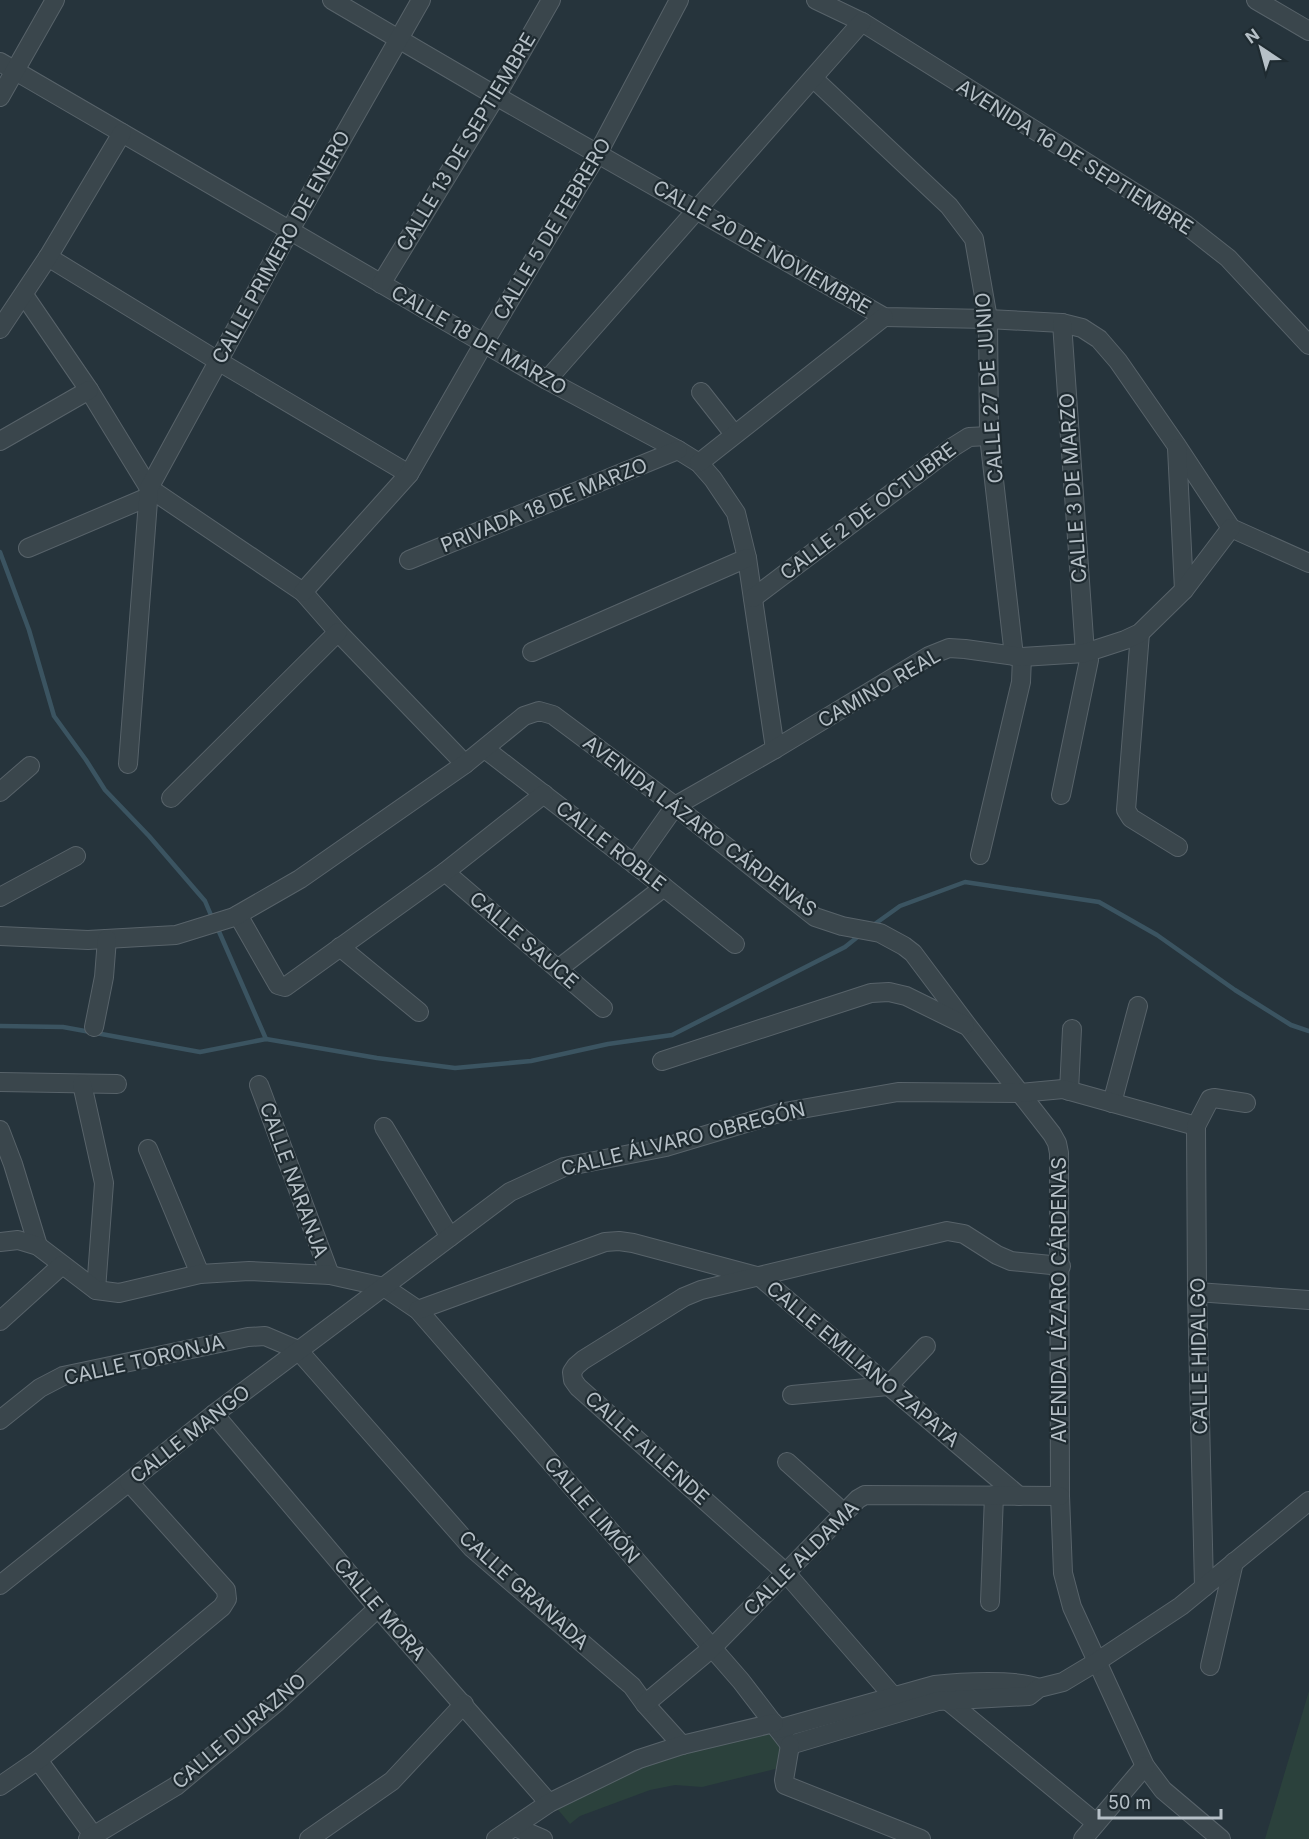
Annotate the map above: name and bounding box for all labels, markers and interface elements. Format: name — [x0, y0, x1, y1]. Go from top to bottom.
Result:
north arrow — [1231, 18, 1291, 78]
text: N — [1241, 24, 1263, 48]
street label: CALLE 13 DE SEPTIEMBRE — [391, 28, 541, 256]
street label: AVENIDA 16 DE SEPTIEMBRE — [952, 74, 1198, 240]
street label: CALLE PRIMERO DE ENERO — [207, 126, 355, 368]
street label: CALLE 5 DE FEBRERO — [488, 134, 616, 324]
street label: CALLE 20 DE NOVIEMBRE — [649, 175, 875, 319]
street label: CALLE 18 DE MARZO — [387, 280, 571, 400]
street label: CALLE 27 DE JUNIO — [970, 292, 1008, 484]
street label: CALLE 3 DE MARZO — [1054, 392, 1092, 584]
street label: CALLE 2 DE OCTUBRE — [775, 437, 961, 585]
street label: PRIVADA 18 DE MARZO — [437, 453, 651, 557]
street label: CAMINO REAL — [813, 643, 945, 733]
street label: AVENIDA LÁZARO CÁRDENAS — [578, 730, 822, 922]
street label: CALLE ROBLE — [551, 796, 671, 896]
street label: CALLE SAUCE — [465, 886, 583, 994]
street label: CALLE ÁLVARO OBREGÓN — [558, 1096, 807, 1181]
street label: CALLE NARANJA — [255, 1099, 333, 1261]
street label: AVENIDA LÁZARO CÁRDENAS — [1046, 1157, 1071, 1443]
street label: CALLE EMILIANO ZAPATA — [761, 1276, 965, 1452]
street label: CALLE HIDALGO — [1186, 1277, 1212, 1435]
street label: CALLE TORONJA — [61, 1330, 227, 1390]
street label: CALLE MANGO — [125, 1380, 255, 1488]
street label: CALLE ALLENDE — [580, 1386, 714, 1510]
street label: CALLE LIMÓN — [539, 1451, 646, 1568]
street label: CALLE ALDAMA — [738, 1495, 864, 1621]
street label: CALLE GRANADA — [454, 1525, 594, 1655]
street label: CALLE MORA — [329, 1553, 431, 1665]
street label: CALLE DURAZNO — [167, 1668, 311, 1794]
scale bar — [1099, 1782, 1220, 1820]
text: 50 m — [1108, 1792, 1151, 1813]

